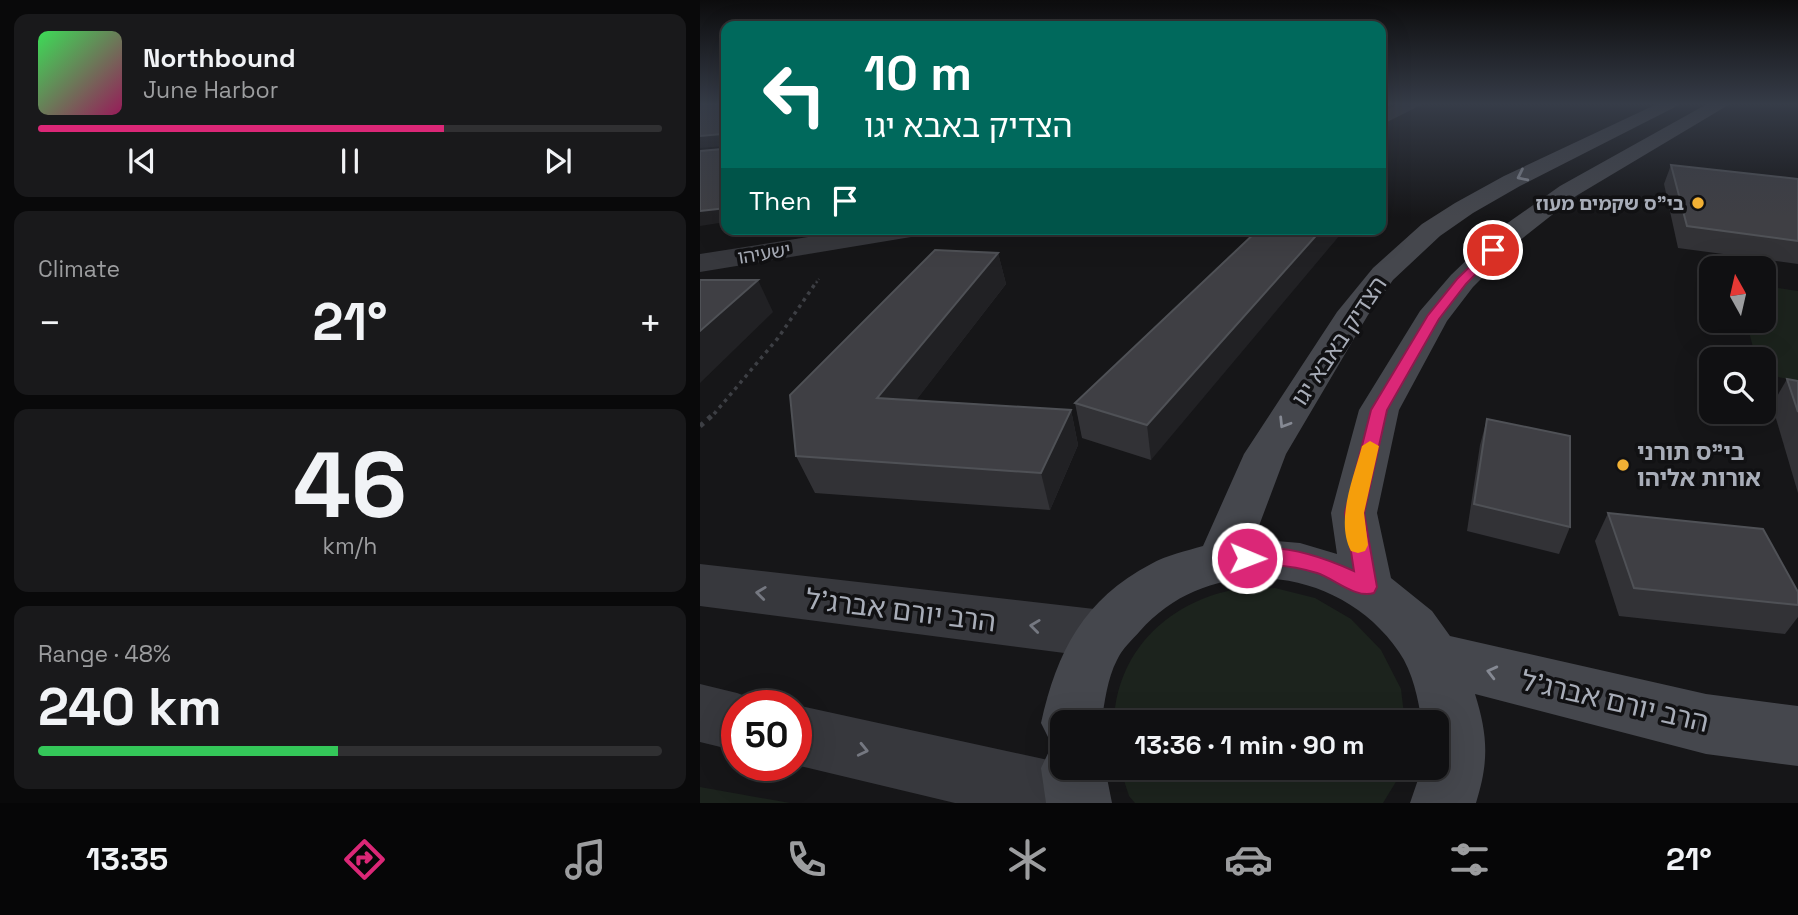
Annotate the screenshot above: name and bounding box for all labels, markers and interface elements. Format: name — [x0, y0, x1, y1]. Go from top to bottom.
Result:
text: Northbound — [143, 41, 296, 75]
text: 10 m — [864, 42, 972, 104]
icon: left — [749, 49, 840, 140]
text: June Harbor — [143, 75, 278, 105]
text: הצדיק באבא יגו — [864, 106, 1073, 146]
icon: previous — [123, 142, 161, 180]
icon: pause — [331, 142, 369, 180]
icon: next — [539, 142, 577, 180]
one-way arrow — [1517, 168, 1529, 182]
icon: arrive — [826, 182, 864, 220]
text: Then — [749, 184, 812, 218]
place label: בי"ס שקמים מעוז — [1535, 191, 1684, 216]
marker: בי"ס שקמים מעוז — [1690, 195, 1706, 211]
pin — [1463, 220, 1523, 280]
icon: arrive — [1474, 231, 1512, 269]
street label: ישעיהו — [736, 237, 793, 270]
text: Climate — [38, 254, 120, 284]
north arrow — [1699, 256, 1776, 332]
map controls — [1699, 256, 1776, 424]
street label: הצדיק באבא יגו — [1285, 270, 1393, 412]
text: 21° — [313, 289, 387, 355]
text: − — [38, 299, 62, 347]
text: + — [638, 299, 662, 347]
button: search — [1699, 347, 1776, 424]
one-way arrow — [1280, 416, 1293, 429]
text: 46 — [293, 427, 407, 544]
place label: בי"ס תורני אורות אליהו — [1637, 437, 1761, 493]
marker: בי"ס תורני אורות אליהו — [1615, 457, 1631, 473]
position arrow — [1210, 521, 1284, 595]
text: km/h — [323, 531, 377, 561]
street label: הרב יורם אברג'ל — [804, 580, 998, 640]
one-way arrow — [755, 585, 767, 600]
one-way arrow — [1029, 619, 1041, 634]
text: Range · 48% — [38, 639, 171, 669]
street label: הרב יורם אברג'ל — [1518, 662, 1712, 740]
one-way arrow — [1486, 666, 1498, 680]
text: 240 km — [38, 674, 222, 740]
speed limit sign: 50 — [721, 690, 812, 781]
text: 13:36 · 1 min · 90 m — [1134, 728, 1365, 762]
one-way arrow — [857, 742, 869, 757]
icon: directions — [340, 835, 389, 884]
icon: music — [561, 835, 610, 884]
icon: phone — [782, 835, 831, 884]
icon: climate — [1003, 835, 1052, 884]
icon: car — [1224, 835, 1273, 884]
icon: filters — [1445, 835, 1494, 884]
text: 13:35 — [86, 839, 168, 879]
text: 21° — [1666, 839, 1712, 879]

